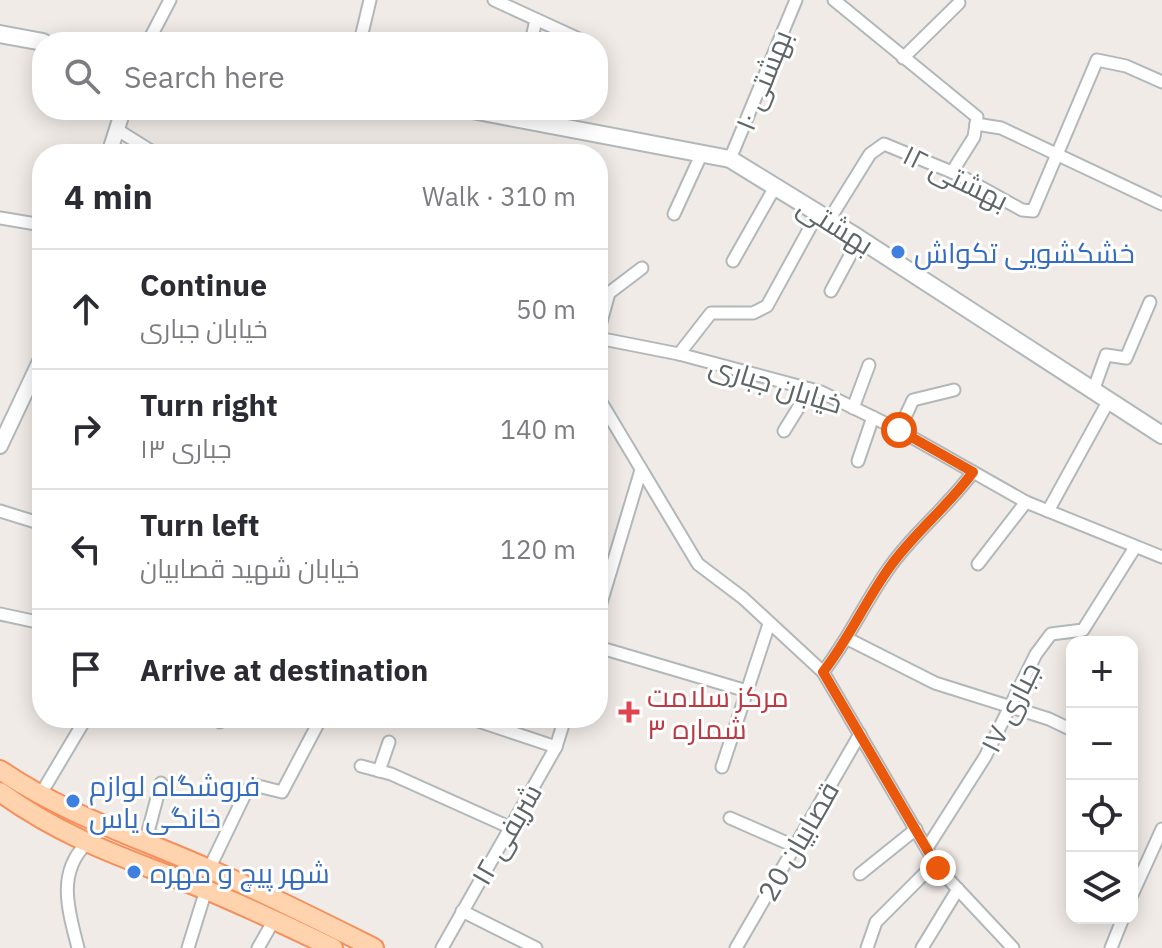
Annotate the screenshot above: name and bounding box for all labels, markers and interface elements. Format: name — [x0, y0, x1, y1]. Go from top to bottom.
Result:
street label: بهشتی ۱۰ — [726, 24, 800, 136]
search box — [32, 32, 608, 120]
icon: search — [60, 54, 104, 98]
text: Search here — [124, 57, 285, 96]
street label: بهشتی ۱۲ — [897, 136, 1015, 218]
text: 4 min — [64, 174, 153, 218]
text: Walk · 310 m — [422, 179, 576, 213]
street label: بهشتی — [791, 187, 881, 263]
place label: خشکشویی تکواش — [914, 234, 1135, 271]
marker: خشکشویی تکواش — [889, 243, 907, 261]
text: Continue — [140, 265, 267, 304]
icon: ahead — [64, 287, 108, 331]
text: 50 m — [516, 292, 576, 326]
text: خیابان جباری — [140, 311, 268, 345]
street label: خیابان جباری — [705, 346, 847, 422]
text: Turn right — [140, 385, 278, 424]
icon: right — [64, 407, 108, 451]
text: 140 m — [500, 412, 576, 446]
route start — [881, 412, 917, 448]
text: جباری ۱۳ — [140, 431, 232, 465]
text: Turn left — [140, 505, 259, 544]
icon: left — [64, 527, 108, 571]
text: 120 m — [500, 532, 576, 566]
text: خیابان شهید قصابیان — [140, 551, 359, 585]
map controls — [1066, 636, 1138, 924]
button: + — [1066, 636, 1138, 708]
icon: arrive — [64, 647, 108, 691]
text: Arrive at destination — [140, 650, 428, 689]
street label: جباری ۱۷ — [971, 655, 1049, 759]
place label: مرکز سلامت شماره ۳ — [647, 678, 789, 747]
marker: مرکز سلامت شماره ۳ — [618, 701, 640, 723]
button: − — [1066, 708, 1138, 780]
place label: فروشگاه لوازم خانگی یاس — [89, 767, 260, 836]
street label: قصابیان 20 — [749, 775, 847, 907]
street label: شریفی ۱۲ — [462, 777, 550, 891]
button: locate — [1066, 780, 1138, 852]
marker: فروشگاه لوازم خانگی یاس — [64, 792, 82, 810]
route end — [920, 850, 956, 886]
button: layers — [1066, 852, 1138, 924]
place label: شهر پیچ و مهره — [150, 854, 330, 892]
marker: شهر پیچ و مهره — [125, 863, 143, 881]

